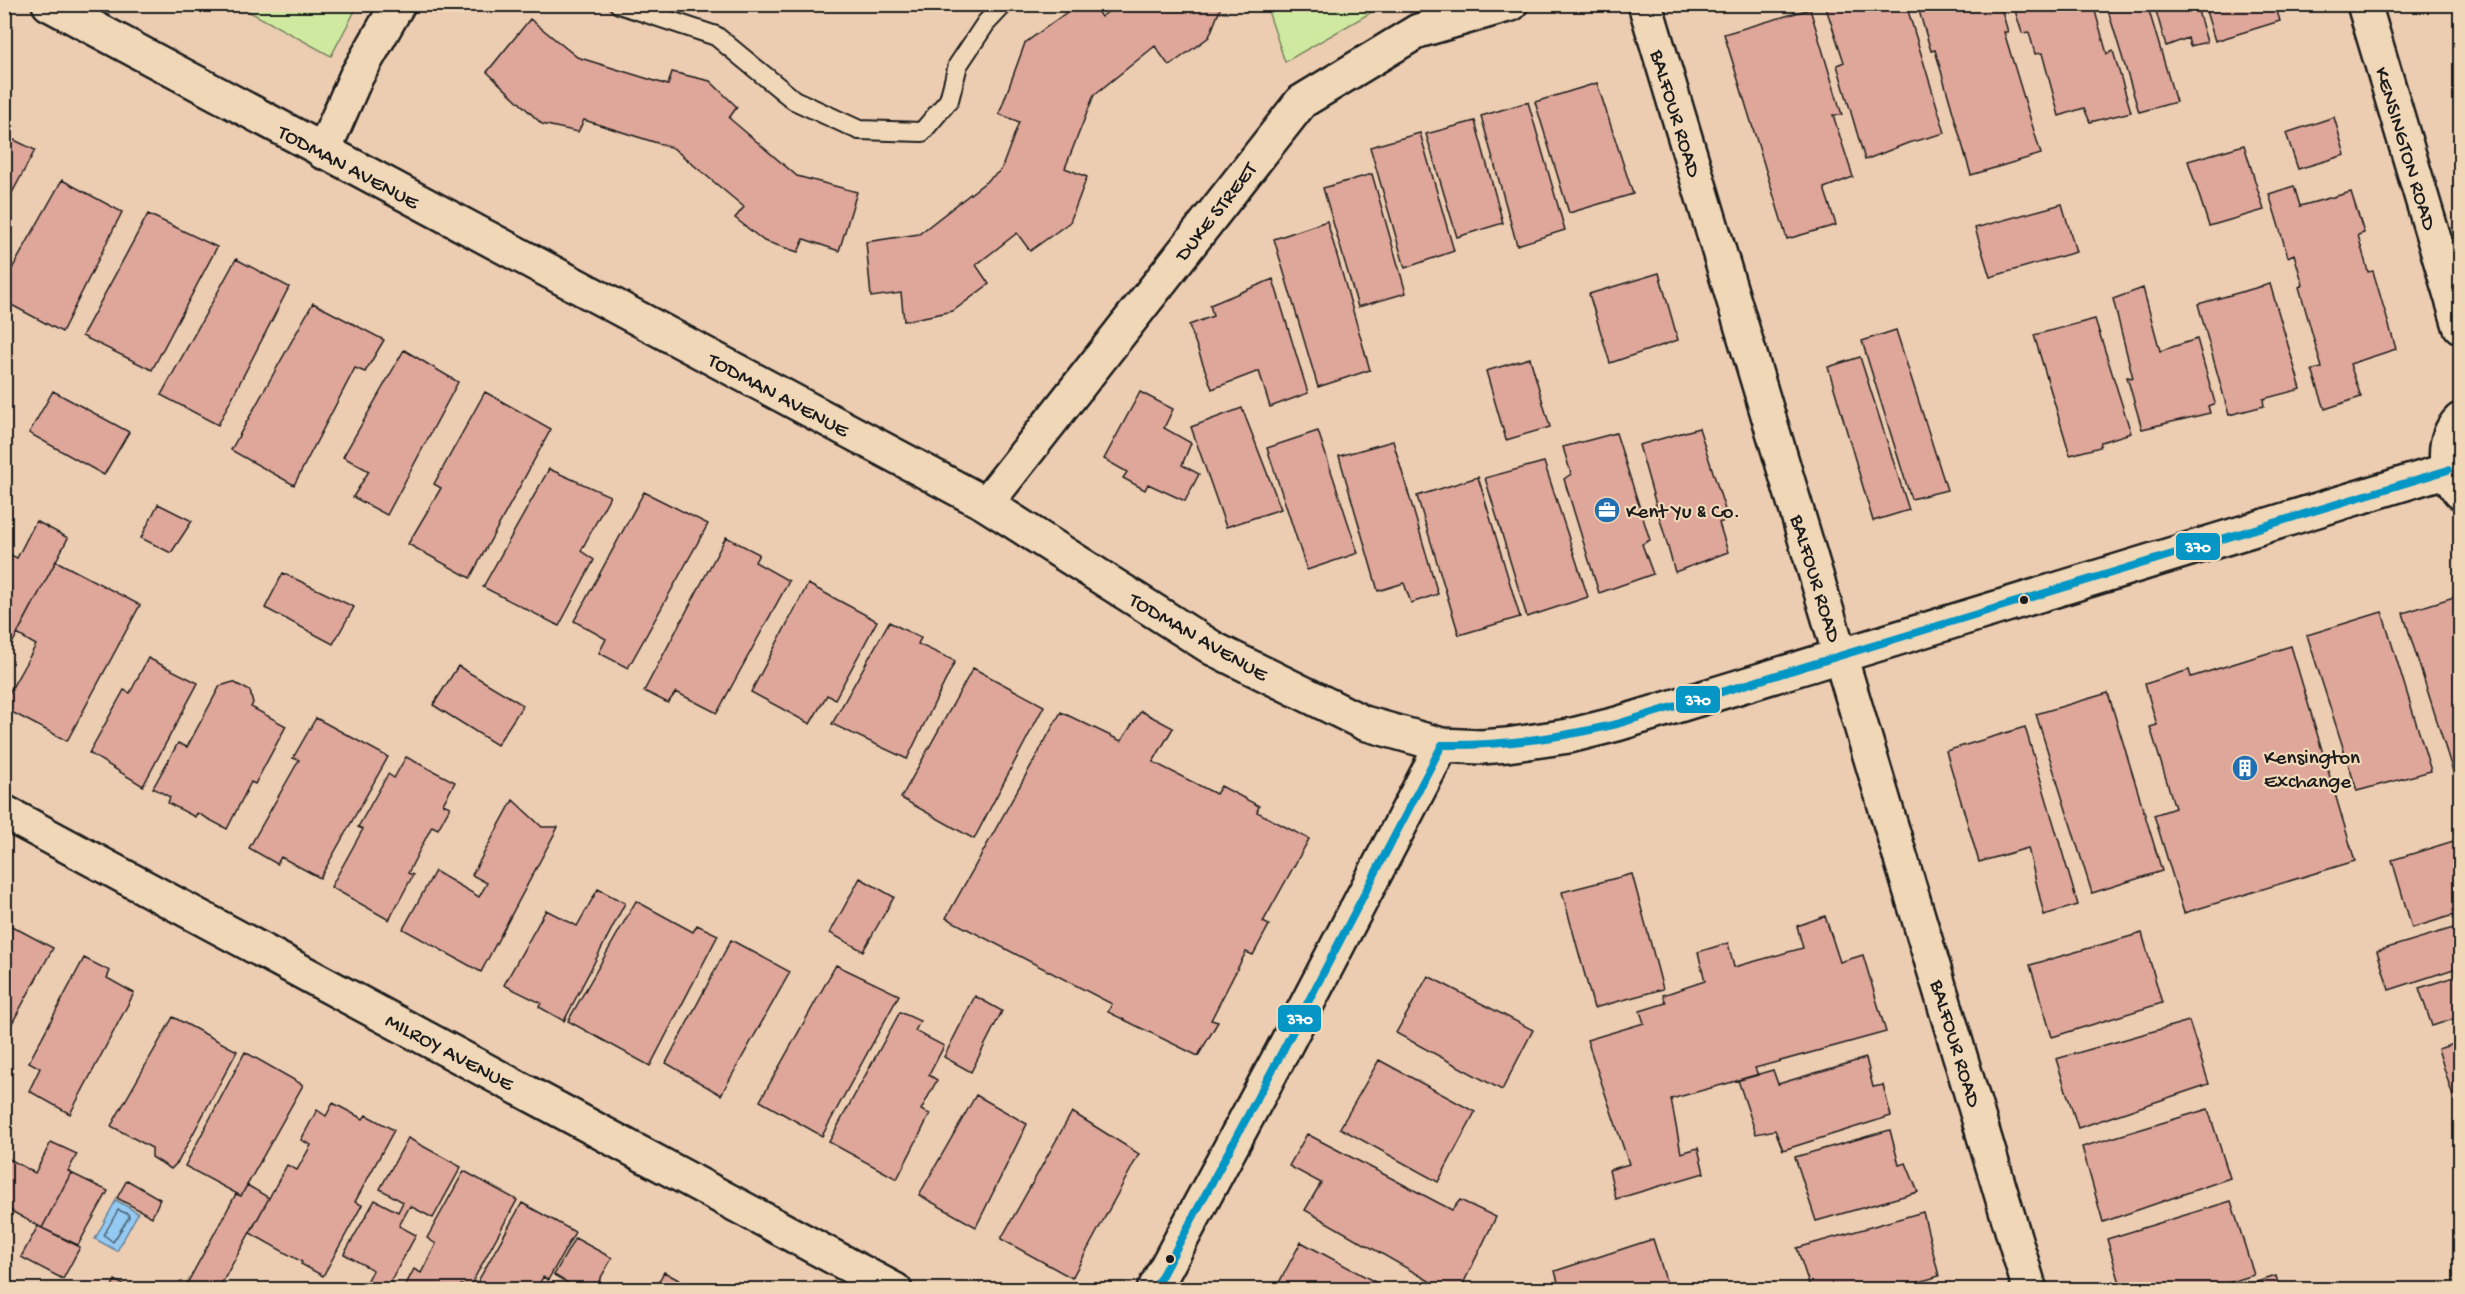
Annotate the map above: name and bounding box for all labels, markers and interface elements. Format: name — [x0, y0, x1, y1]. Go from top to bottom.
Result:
street label: BALFOUR ROAD — [1642, 46, 1705, 181]
street label: KENSINGTON ROAD — [2367, 64, 2440, 234]
street label: TODMAN AVENUE — [272, 121, 423, 217]
street label: DUKE STREET — [1170, 158, 1265, 269]
street label: TODMAN AVENUE — [702, 349, 853, 445]
office icon: Kent Yu & Co. — [1592, 495, 1622, 525]
place label: Kent Yu & Co. — [1626, 501, 1740, 526]
street label: BALFOUR ROAD — [1782, 511, 1845, 646]
line badge: 370 — [2175, 532, 2221, 561]
text: 370 — [2184, 540, 2211, 559]
street label: TODMAN AVENUE — [1123, 589, 1272, 689]
unlabelled marker — [2018, 594, 2030, 606]
line badge: 370 — [1675, 685, 1721, 714]
text: 370 — [1684, 693, 1711, 712]
place label: Kensington Exchange — [2264, 747, 2360, 796]
building icon: Kensington Exchange — [2230, 753, 2260, 783]
street label: BALFOUR ROAD — [1922, 976, 1985, 1111]
line badge: 370 — [1277, 1004, 1322, 1033]
street label: MILROY AVENUE — [380, 1010, 518, 1099]
text: 370 — [1286, 1012, 1313, 1031]
unlabelled marker — [1164, 1253, 1176, 1265]

